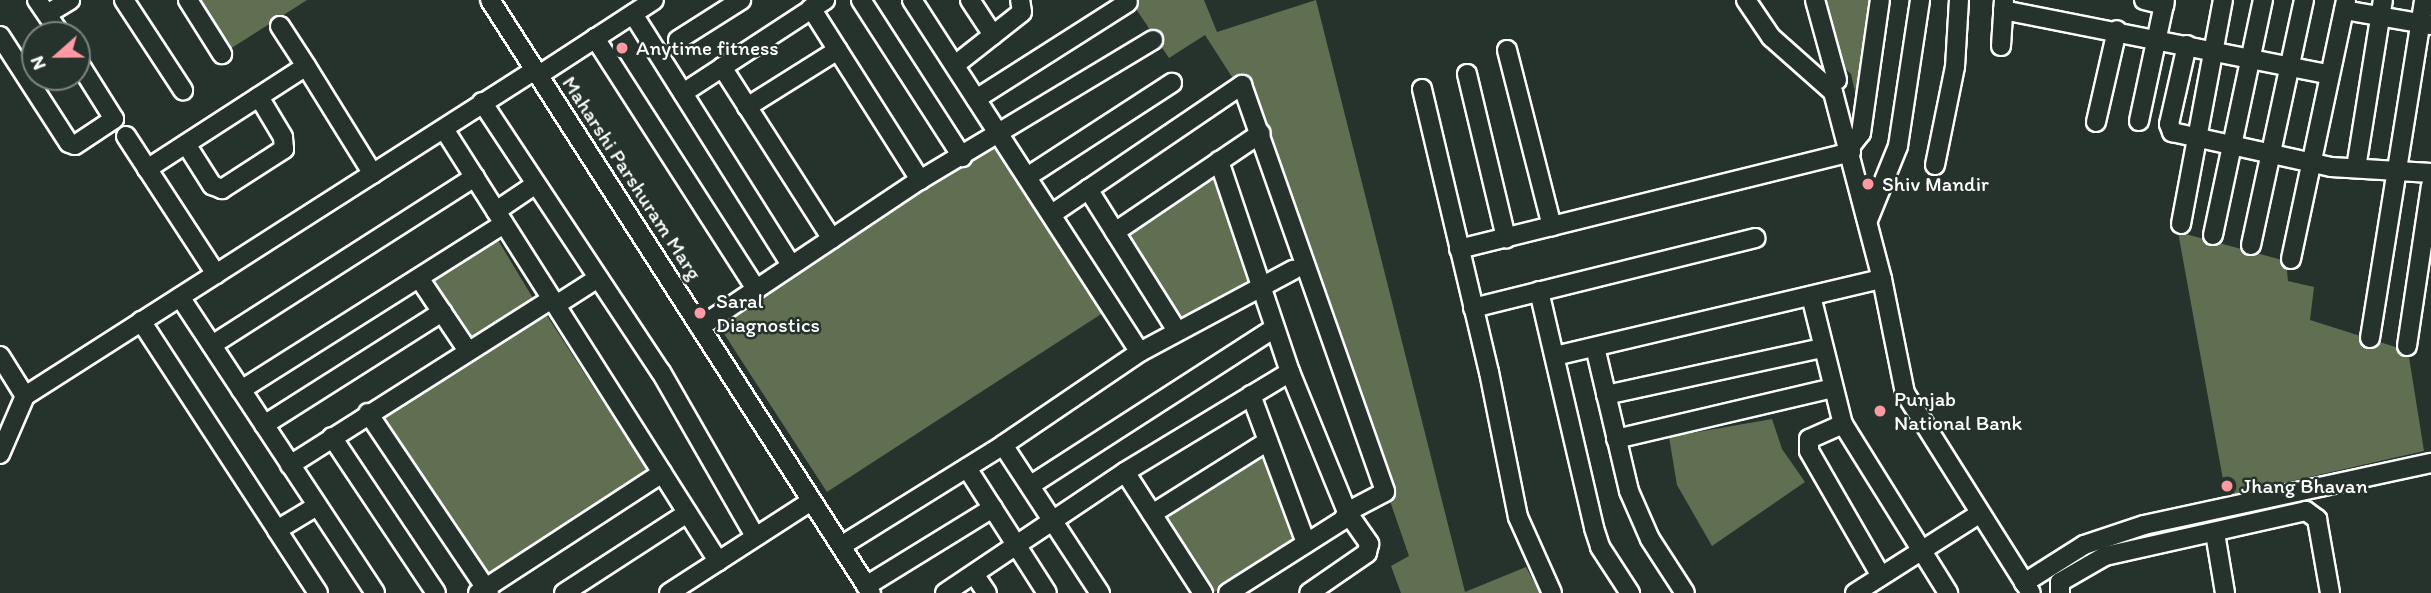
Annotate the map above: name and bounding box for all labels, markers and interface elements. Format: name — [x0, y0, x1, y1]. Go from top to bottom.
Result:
north arrow — [21, 21, 91, 91]
place label: Anytime fitness — [636, 35, 778, 61]
marker: Anytime fitness — [614, 40, 630, 56]
text: N — [25, 53, 51, 73]
street label: Maharshi Parshuram Marg — [557, 71, 707, 285]
place label: Shiv Mandir — [1882, 171, 1989, 197]
marker: Shiv Mandir — [1860, 176, 1876, 192]
place label: Saral Diagnostics — [716, 288, 820, 338]
marker: Saral Diagnostics — [690, 303, 710, 323]
place label: Punjab National Bank — [1894, 386, 2023, 436]
marker: Punjab National Bank — [1872, 403, 1888, 419]
place label: Jhang Bhavan — [2241, 473, 2368, 499]
marker: Jhang Bhavan — [2219, 478, 2235, 494]

